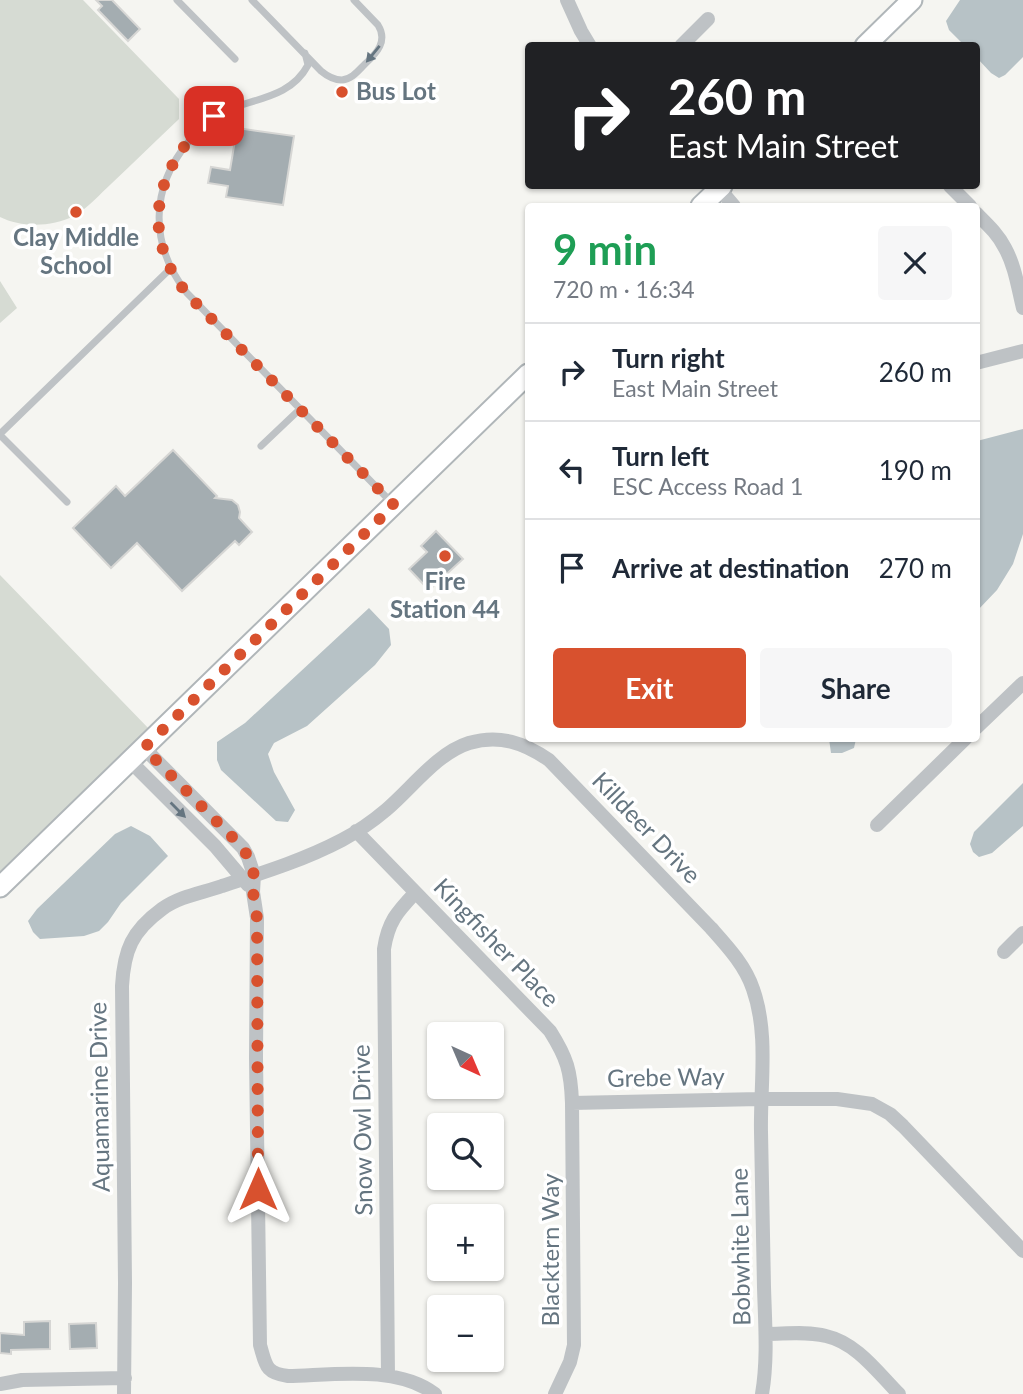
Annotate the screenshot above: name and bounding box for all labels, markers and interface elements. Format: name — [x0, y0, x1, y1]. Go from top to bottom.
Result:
one-way arrow — [366, 45, 381, 63]
text: 260 m — [668, 67, 806, 125]
icon: right — [553, 70, 644, 161]
place label: Bus Lot — [356, 76, 436, 105]
marker: Bus Lot — [334, 84, 350, 100]
pin — [184, 86, 244, 146]
icon: arrive — [195, 97, 233, 135]
text: East Main Street — [668, 126, 899, 165]
marker: Clay Middle School — [68, 204, 84, 220]
place label: Clay Middle School — [13, 222, 139, 279]
text: 9 min — [553, 224, 657, 274]
button: close — [878, 226, 952, 300]
text: 720 m · 16:34 — [553, 275, 695, 303]
text: Turn right — [612, 342, 725, 374]
icon: right — [553, 353, 591, 391]
text: 260 m — [879, 356, 952, 388]
text: East Main Street — [612, 374, 778, 402]
text: Turn left — [612, 440, 709, 472]
icon: left — [553, 451, 591, 489]
text: 190 m — [879, 454, 952, 486]
text: ESC Access Road 1 — [612, 472, 803, 500]
marker: Fire Station 44 — [437, 548, 453, 564]
icon: arrive — [553, 549, 591, 587]
text: Arrive at destination — [612, 552, 849, 584]
text: 270 m — [879, 552, 952, 584]
place label: Fire Station 44 — [390, 566, 500, 623]
button: Exit — [553, 648, 746, 728]
button: Share — [760, 648, 952, 728]
street label: Killdeer Drive — [587, 765, 707, 889]
one-way arrow — [170, 801, 187, 818]
street label: Kingfisher Place — [428, 871, 566, 1012]
street label: Aquamarine Drive — [82, 1002, 115, 1192]
north arrow — [427, 1022, 504, 1099]
map controls — [427, 1022, 504, 1372]
street label: Snow Owl Drive — [346, 1044, 377, 1216]
street label: Grebe Way — [607, 1061, 726, 1092]
button: search — [427, 1113, 504, 1190]
position arrow — [221, 1152, 295, 1226]
street label: Bobwhite Lane — [724, 1168, 755, 1326]
street label: Blacktern Way — [535, 1173, 564, 1327]
button: + — [427, 1204, 504, 1281]
button: − — [427, 1295, 504, 1372]

